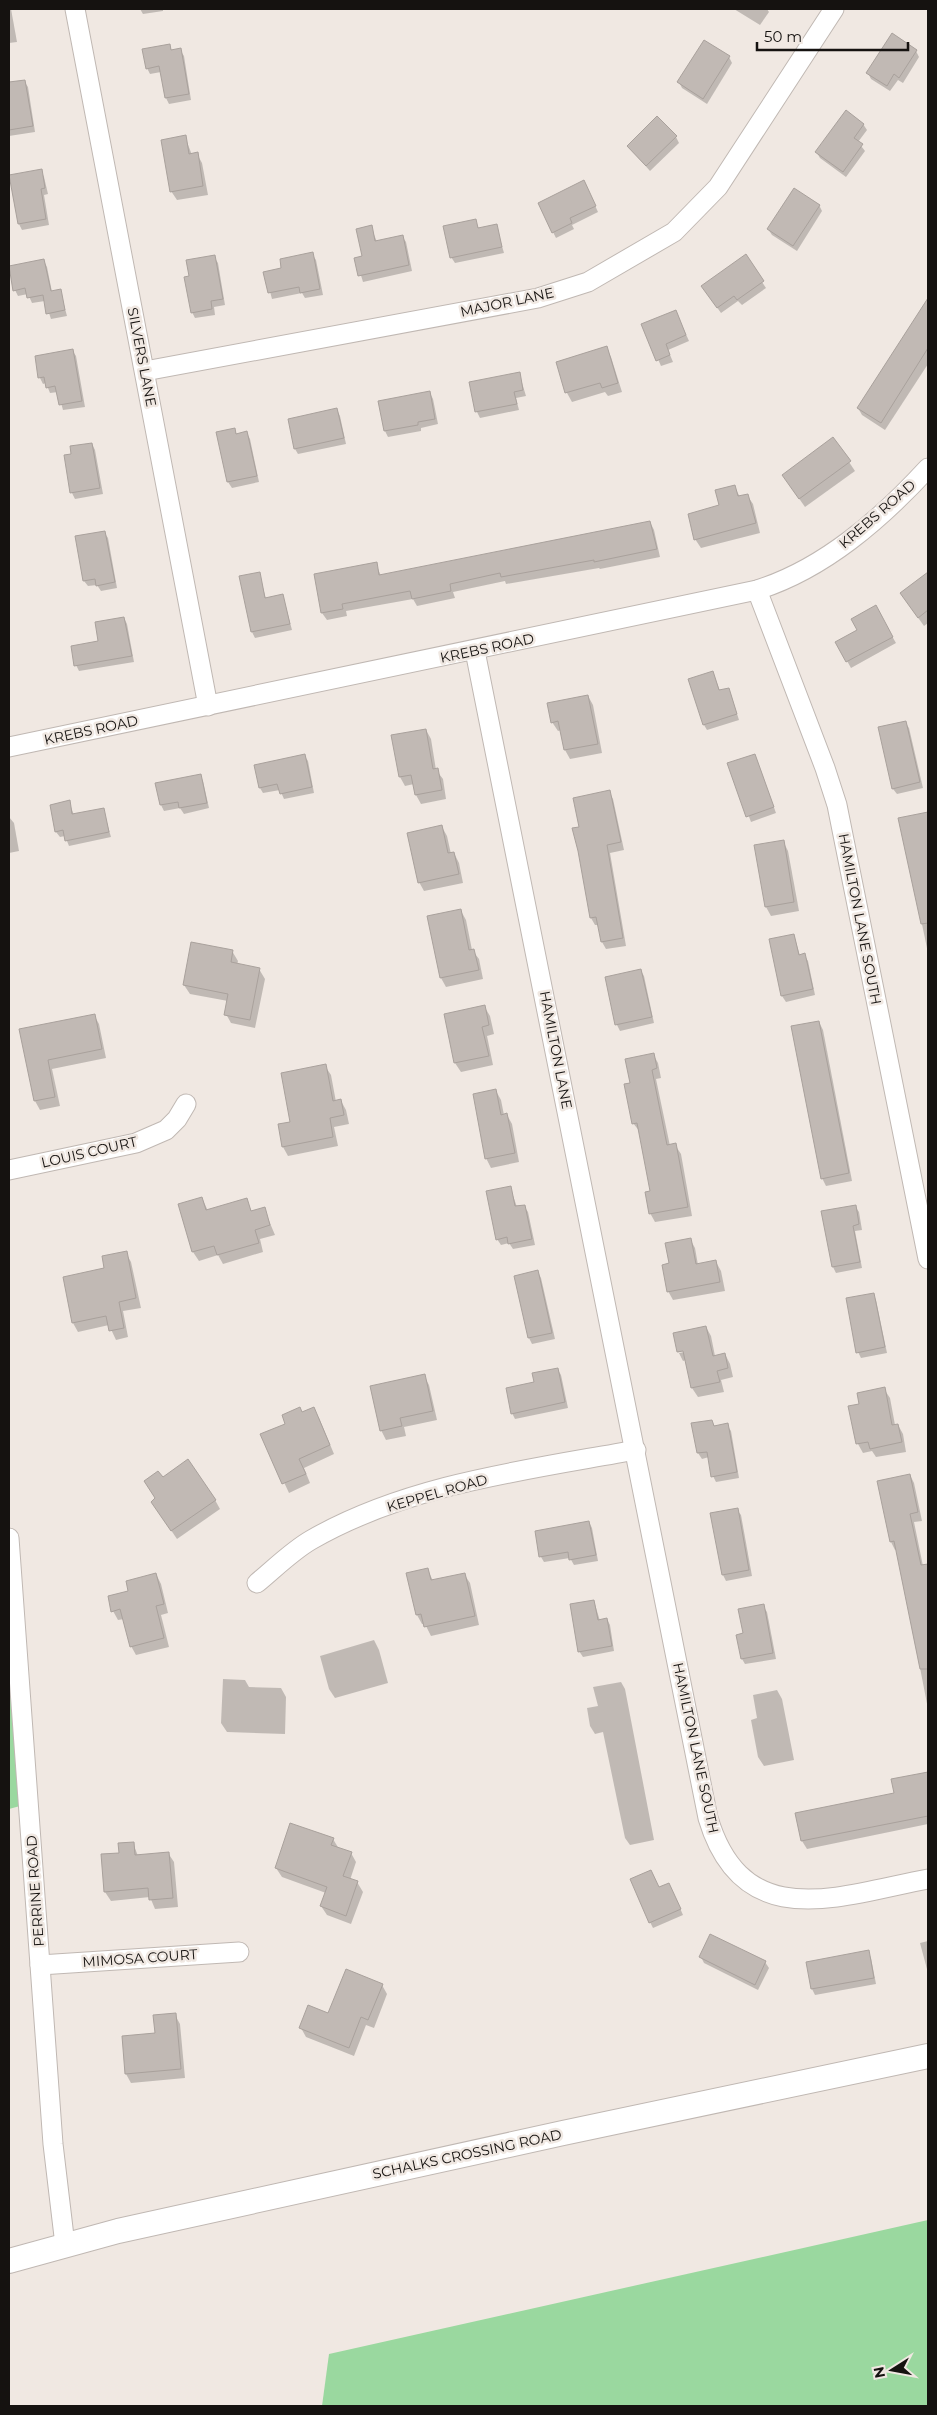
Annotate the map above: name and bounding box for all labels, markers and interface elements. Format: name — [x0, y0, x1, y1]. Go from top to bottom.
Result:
scale bar — [757, 20, 908, 52]
text: 50 m — [764, 27, 802, 46]
street label: MAJOR LANE — [459, 283, 555, 321]
street label: SILVERS LANE — [124, 306, 160, 408]
street label: KREBS ROAD — [835, 476, 919, 552]
street label: KREBS ROAD — [438, 629, 536, 667]
street label: KREBS ROAD — [42, 711, 140, 749]
street label: HAMILTON LANE SOUTH — [835, 832, 885, 1006]
street label: HAMILTON LANE — [536, 989, 576, 1111]
street label: LOUIS COURT — [39, 1132, 139, 1172]
street label: KEPPEL ROAD — [385, 1470, 489, 1516]
street label: HAMILTON LANE SOUTH — [669, 1661, 723, 1835]
street label: PERRINE ROAD — [22, 1835, 48, 1947]
street label: MIMOSA COURT — [82, 1945, 198, 1971]
street label: SCHALKS CROSSING ROAD — [371, 2125, 563, 2183]
north arrow — [867, 2345, 917, 2395]
text: N — [869, 2365, 889, 2380]

